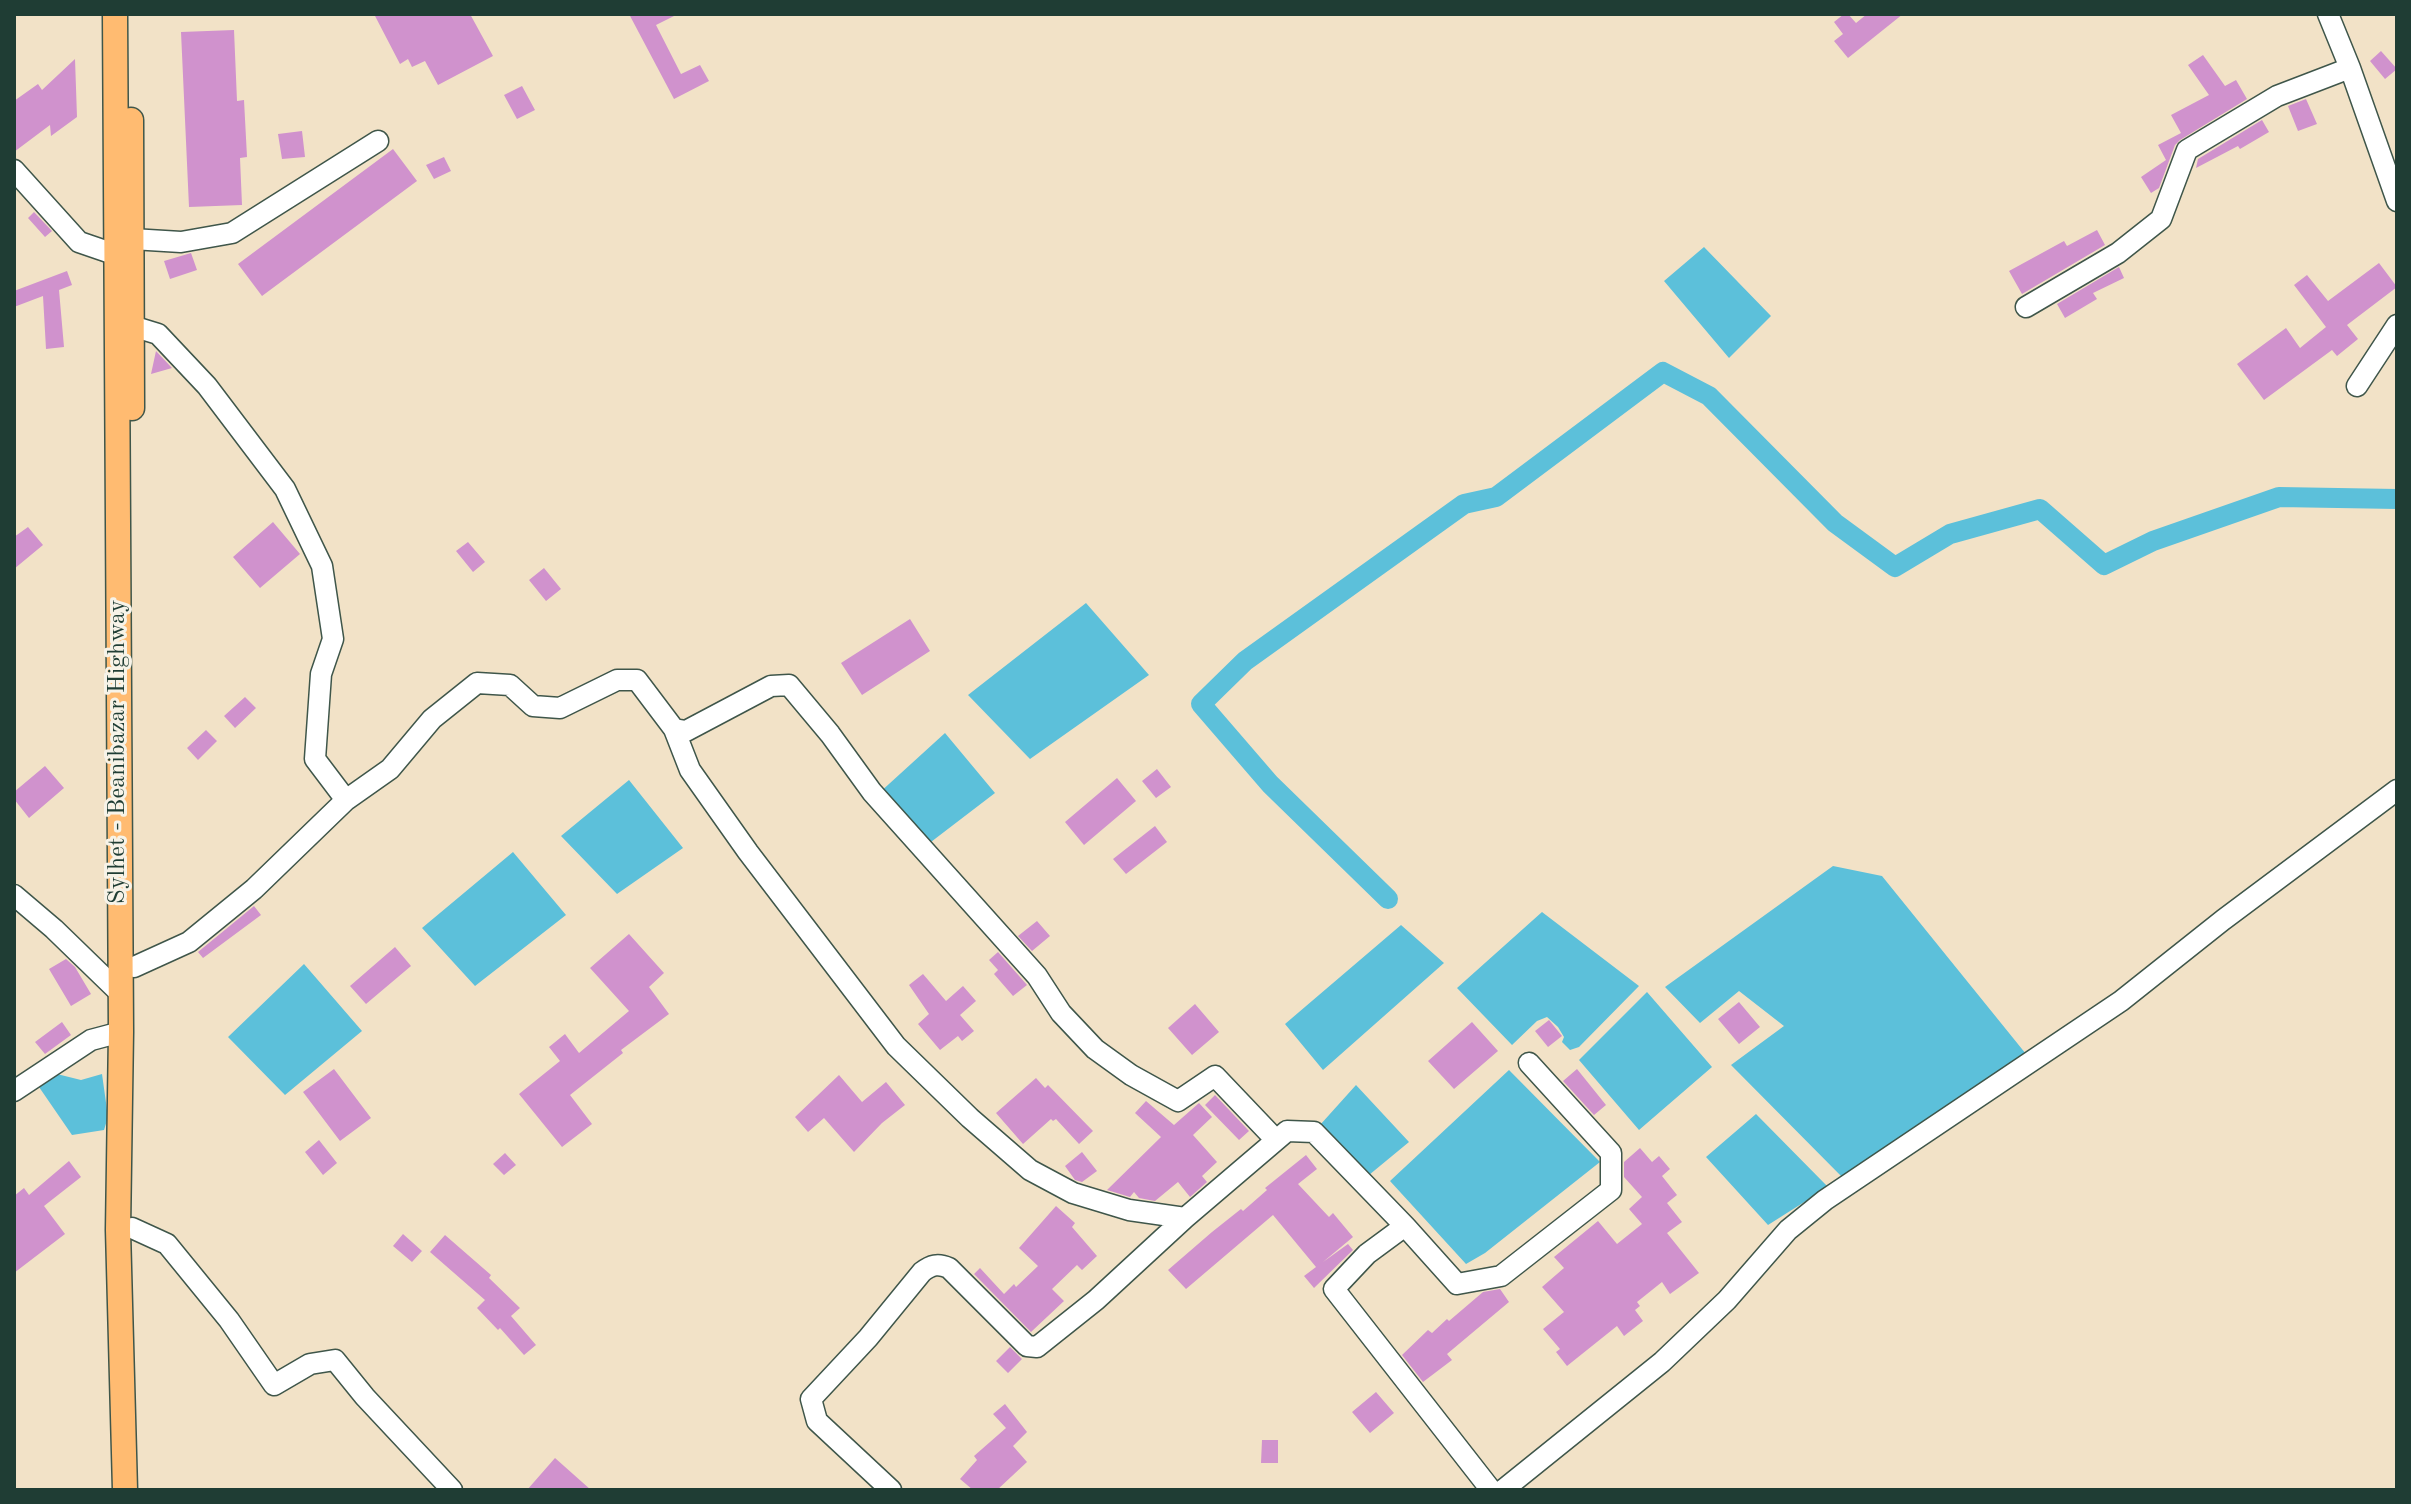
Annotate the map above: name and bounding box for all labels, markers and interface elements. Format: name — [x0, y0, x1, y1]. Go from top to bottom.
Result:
street label: Sylhet - Beanibazar Highway — [104, 600, 132, 904]

